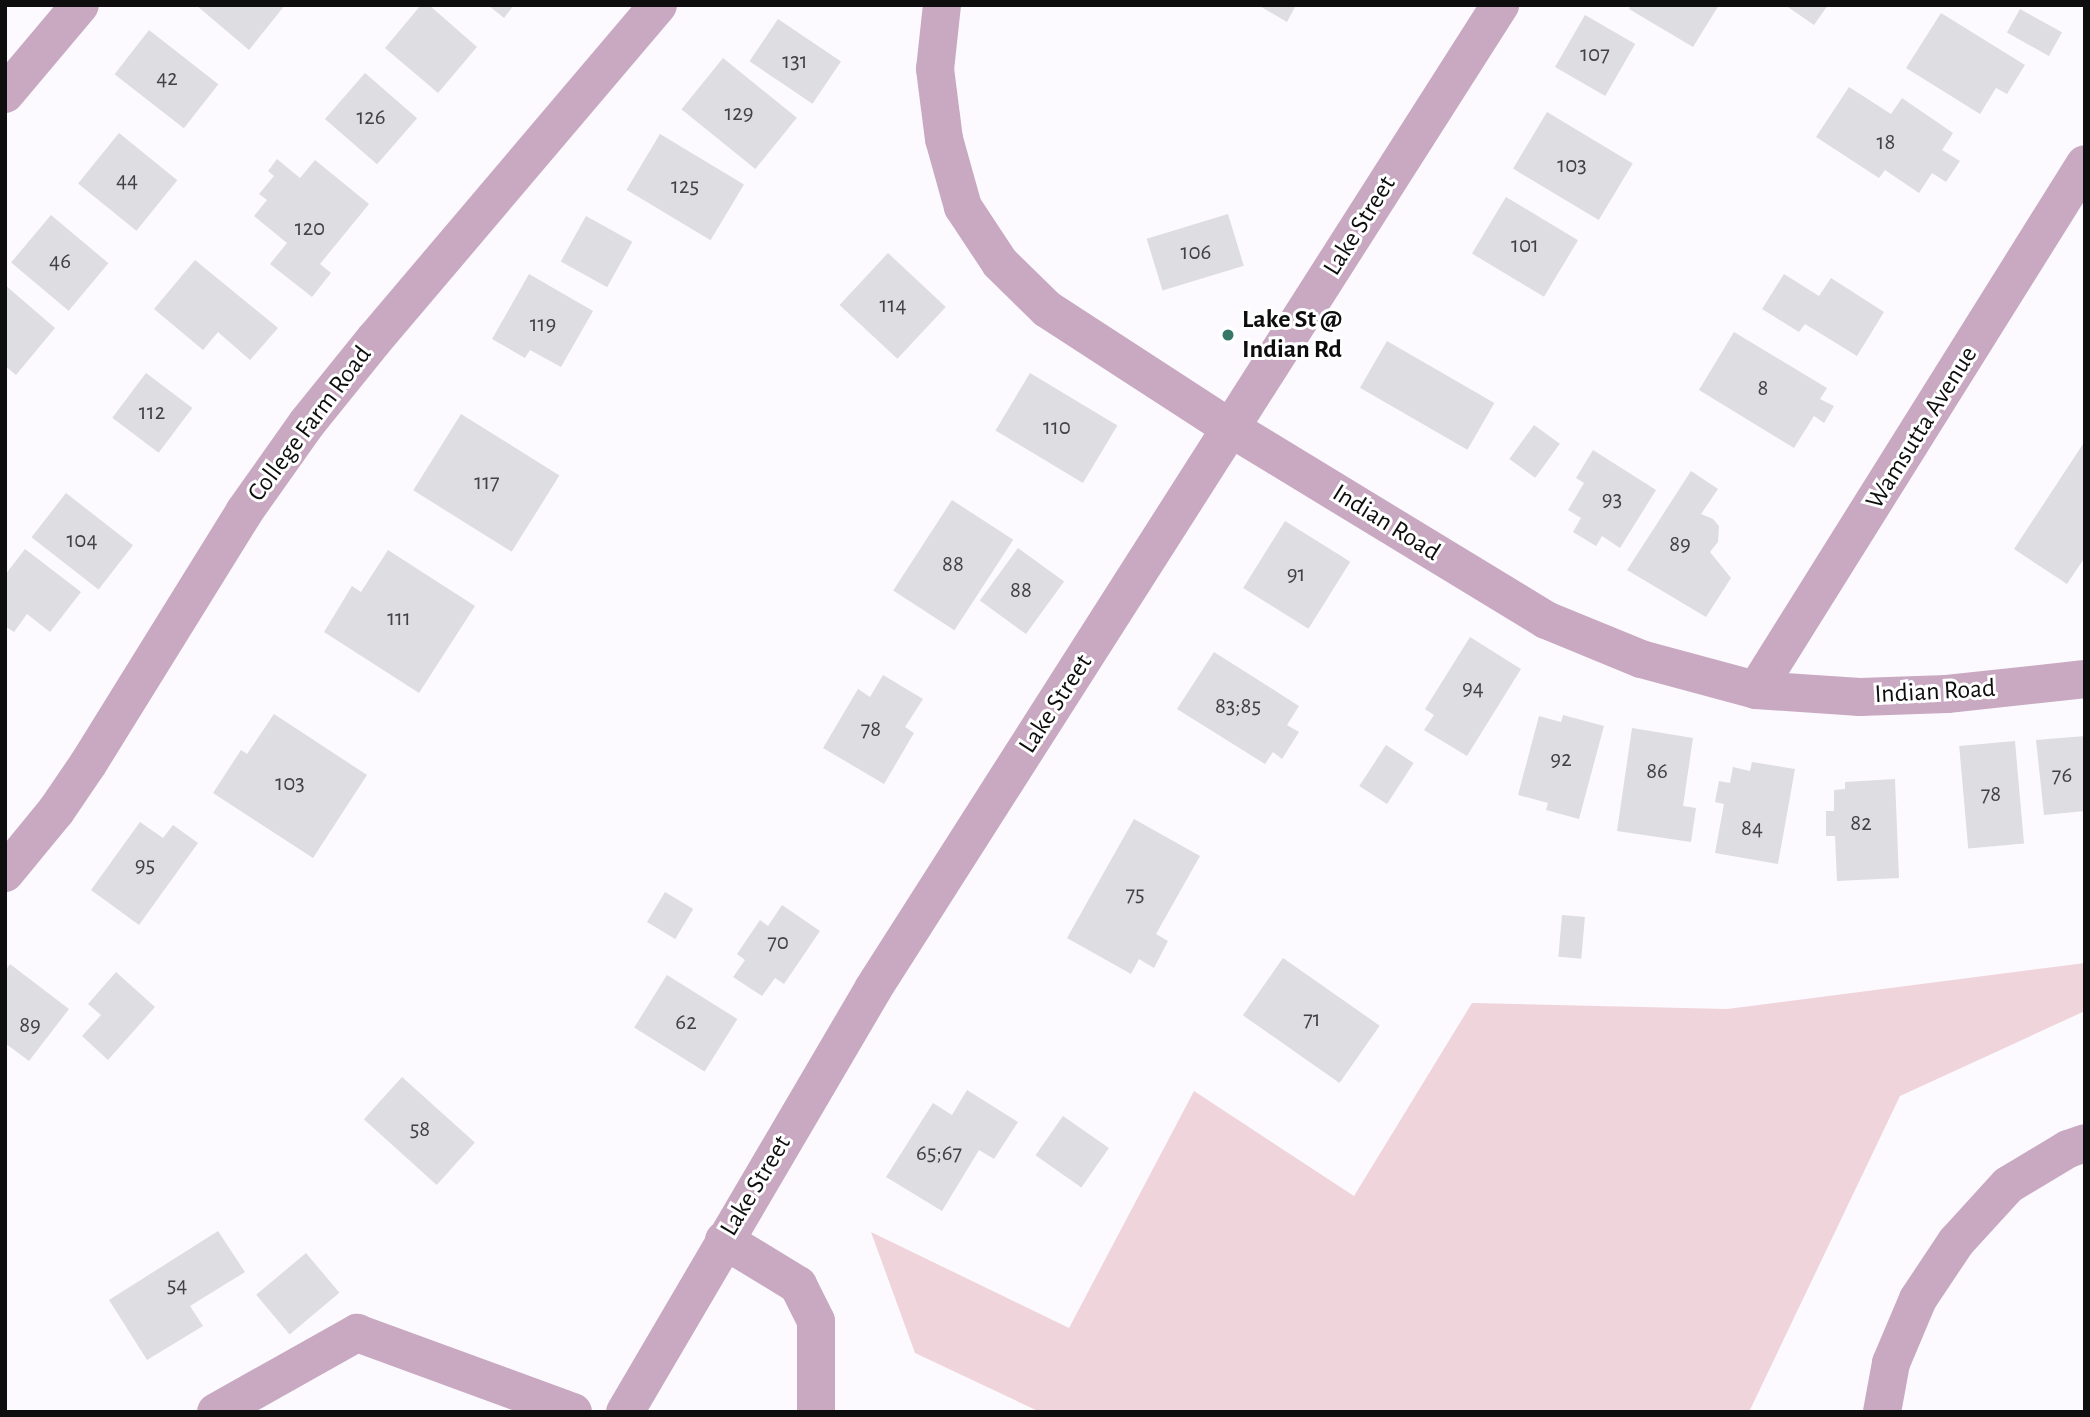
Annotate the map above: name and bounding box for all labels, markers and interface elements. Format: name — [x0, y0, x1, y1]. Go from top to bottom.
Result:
house number: 107 — [1580, 41, 1610, 69]
house number: 131 — [782, 48, 808, 76]
house number: 42 — [156, 65, 178, 93]
house number: 129 — [724, 100, 754, 128]
house number: 126 — [356, 104, 386, 132]
house number: 18 — [1877, 129, 1895, 157]
house number: 103 — [1557, 152, 1587, 180]
house number: 44 — [116, 167, 138, 195]
street label: Lake Street — [1317, 170, 1403, 282]
house number: 125 — [671, 173, 699, 201]
house number: 120 — [295, 215, 325, 243]
house number: 101 — [1511, 232, 1539, 260]
house number: 106 — [1181, 239, 1211, 267]
house number: 46 — [49, 248, 71, 276]
house number: 114 — [880, 292, 906, 320]
place label: Lake St @ Indian Rd — [1242, 304, 1342, 366]
house number: 119 — [530, 311, 556, 339]
marker: Lake St @ Indian Rd — [1220, 327, 1236, 343]
street label: College Farm Road — [241, 340, 379, 508]
street label: Wamsutta Avenue — [1860, 341, 1984, 515]
house number: 8 — [1758, 375, 1768, 403]
house number: 112 — [139, 399, 165, 427]
house number: 110 — [1043, 414, 1071, 442]
house number: 117 — [474, 469, 500, 497]
street label: Indian Road — [1326, 478, 1446, 568]
house number: 93 — [1602, 486, 1622, 514]
house number: 104 — [66, 527, 98, 555]
house number: 89 — [1669, 531, 1691, 559]
house number: 88 — [942, 551, 964, 579]
house number: 91 — [1287, 561, 1305, 589]
house number: 88 — [1010, 577, 1032, 605]
house number: 111 — [387, 605, 411, 633]
street label: Lake Street — [1012, 649, 1100, 759]
street label: Indian Road — [1874, 673, 1996, 711]
house number: 94 — [1462, 675, 1484, 703]
house number: 83;85 — [1215, 693, 1261, 721]
house number: 78 — [861, 716, 881, 744]
house number: 92 — [1550, 746, 1572, 774]
house number: 86 — [1646, 758, 1668, 786]
house number: 76 — [2052, 762, 2072, 790]
house number: 103 — [275, 770, 305, 798]
house number: 78 — [1981, 781, 2001, 809]
house number: 82 — [1850, 810, 1872, 838]
house number: 84 — [1741, 815, 1763, 843]
house number: 95 — [135, 852, 155, 880]
house number: 75 — [1125, 881, 1145, 909]
house number: 70 — [767, 929, 789, 957]
house number: 71 — [1303, 1006, 1321, 1034]
house number: 62 — [675, 1009, 697, 1037]
house number: 89 — [19, 1012, 41, 1040]
house number: 58 — [410, 1116, 430, 1144]
street label: Lake Street — [714, 1130, 798, 1242]
house number: 65;67 — [916, 1140, 962, 1168]
house number: 54 — [167, 1272, 187, 1300]

